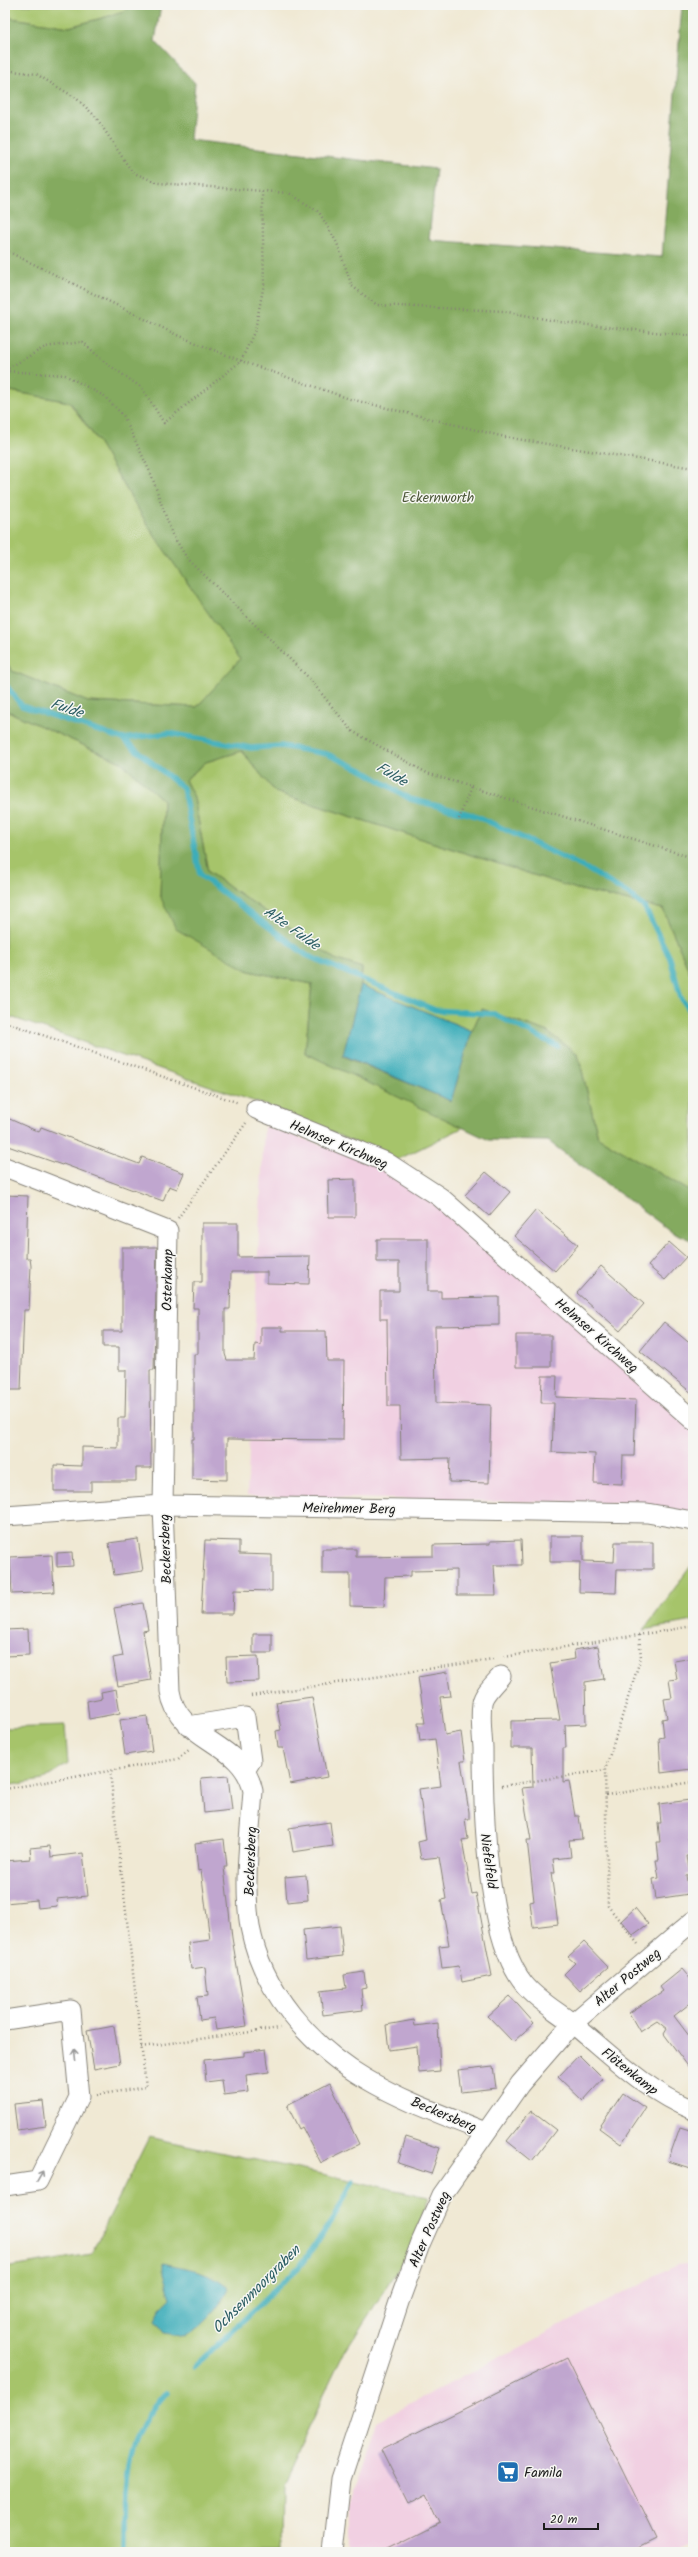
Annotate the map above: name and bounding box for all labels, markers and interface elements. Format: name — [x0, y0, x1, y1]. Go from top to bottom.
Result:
park label: Eckernworth — [402, 487, 474, 509]
water label: Fulde — [47, 692, 87, 726]
water label: Fulde — [371, 756, 413, 794]
water label: Alte Fulde — [258, 901, 326, 958]
street label: Helmser Kirchweg — [286, 1114, 391, 1176]
street label: Osterkamp — [156, 1249, 180, 1311]
street label: Helmser Kirchweg — [549, 1293, 643, 1379]
street label: Meirehmer Berg — [302, 1497, 396, 1521]
street label: Beckersberg — [154, 1514, 178, 1584]
street label: Beckersberg — [239, 1826, 263, 1896]
street label: Niefelfeld — [473, 1832, 503, 1891]
street label: Alter Postweg — [589, 1943, 666, 2012]
street label: Flötenkamp — [596, 2042, 663, 2101]
one-way arrow — [72, 2049, 79, 2062]
street label: Beckersberg — [407, 2091, 480, 2139]
one-way arrow — [36, 2170, 44, 2182]
street label: Alter Postweg — [403, 2188, 457, 2271]
water label: Ochsenmoorgraben — [207, 2239, 307, 2340]
supermarket icon: Famila — [495, 2459, 521, 2485]
place label: Famila — [524, 2462, 562, 2484]
scale bar — [544, 2505, 598, 2531]
text: 20 m — [550, 2510, 578, 2529]

